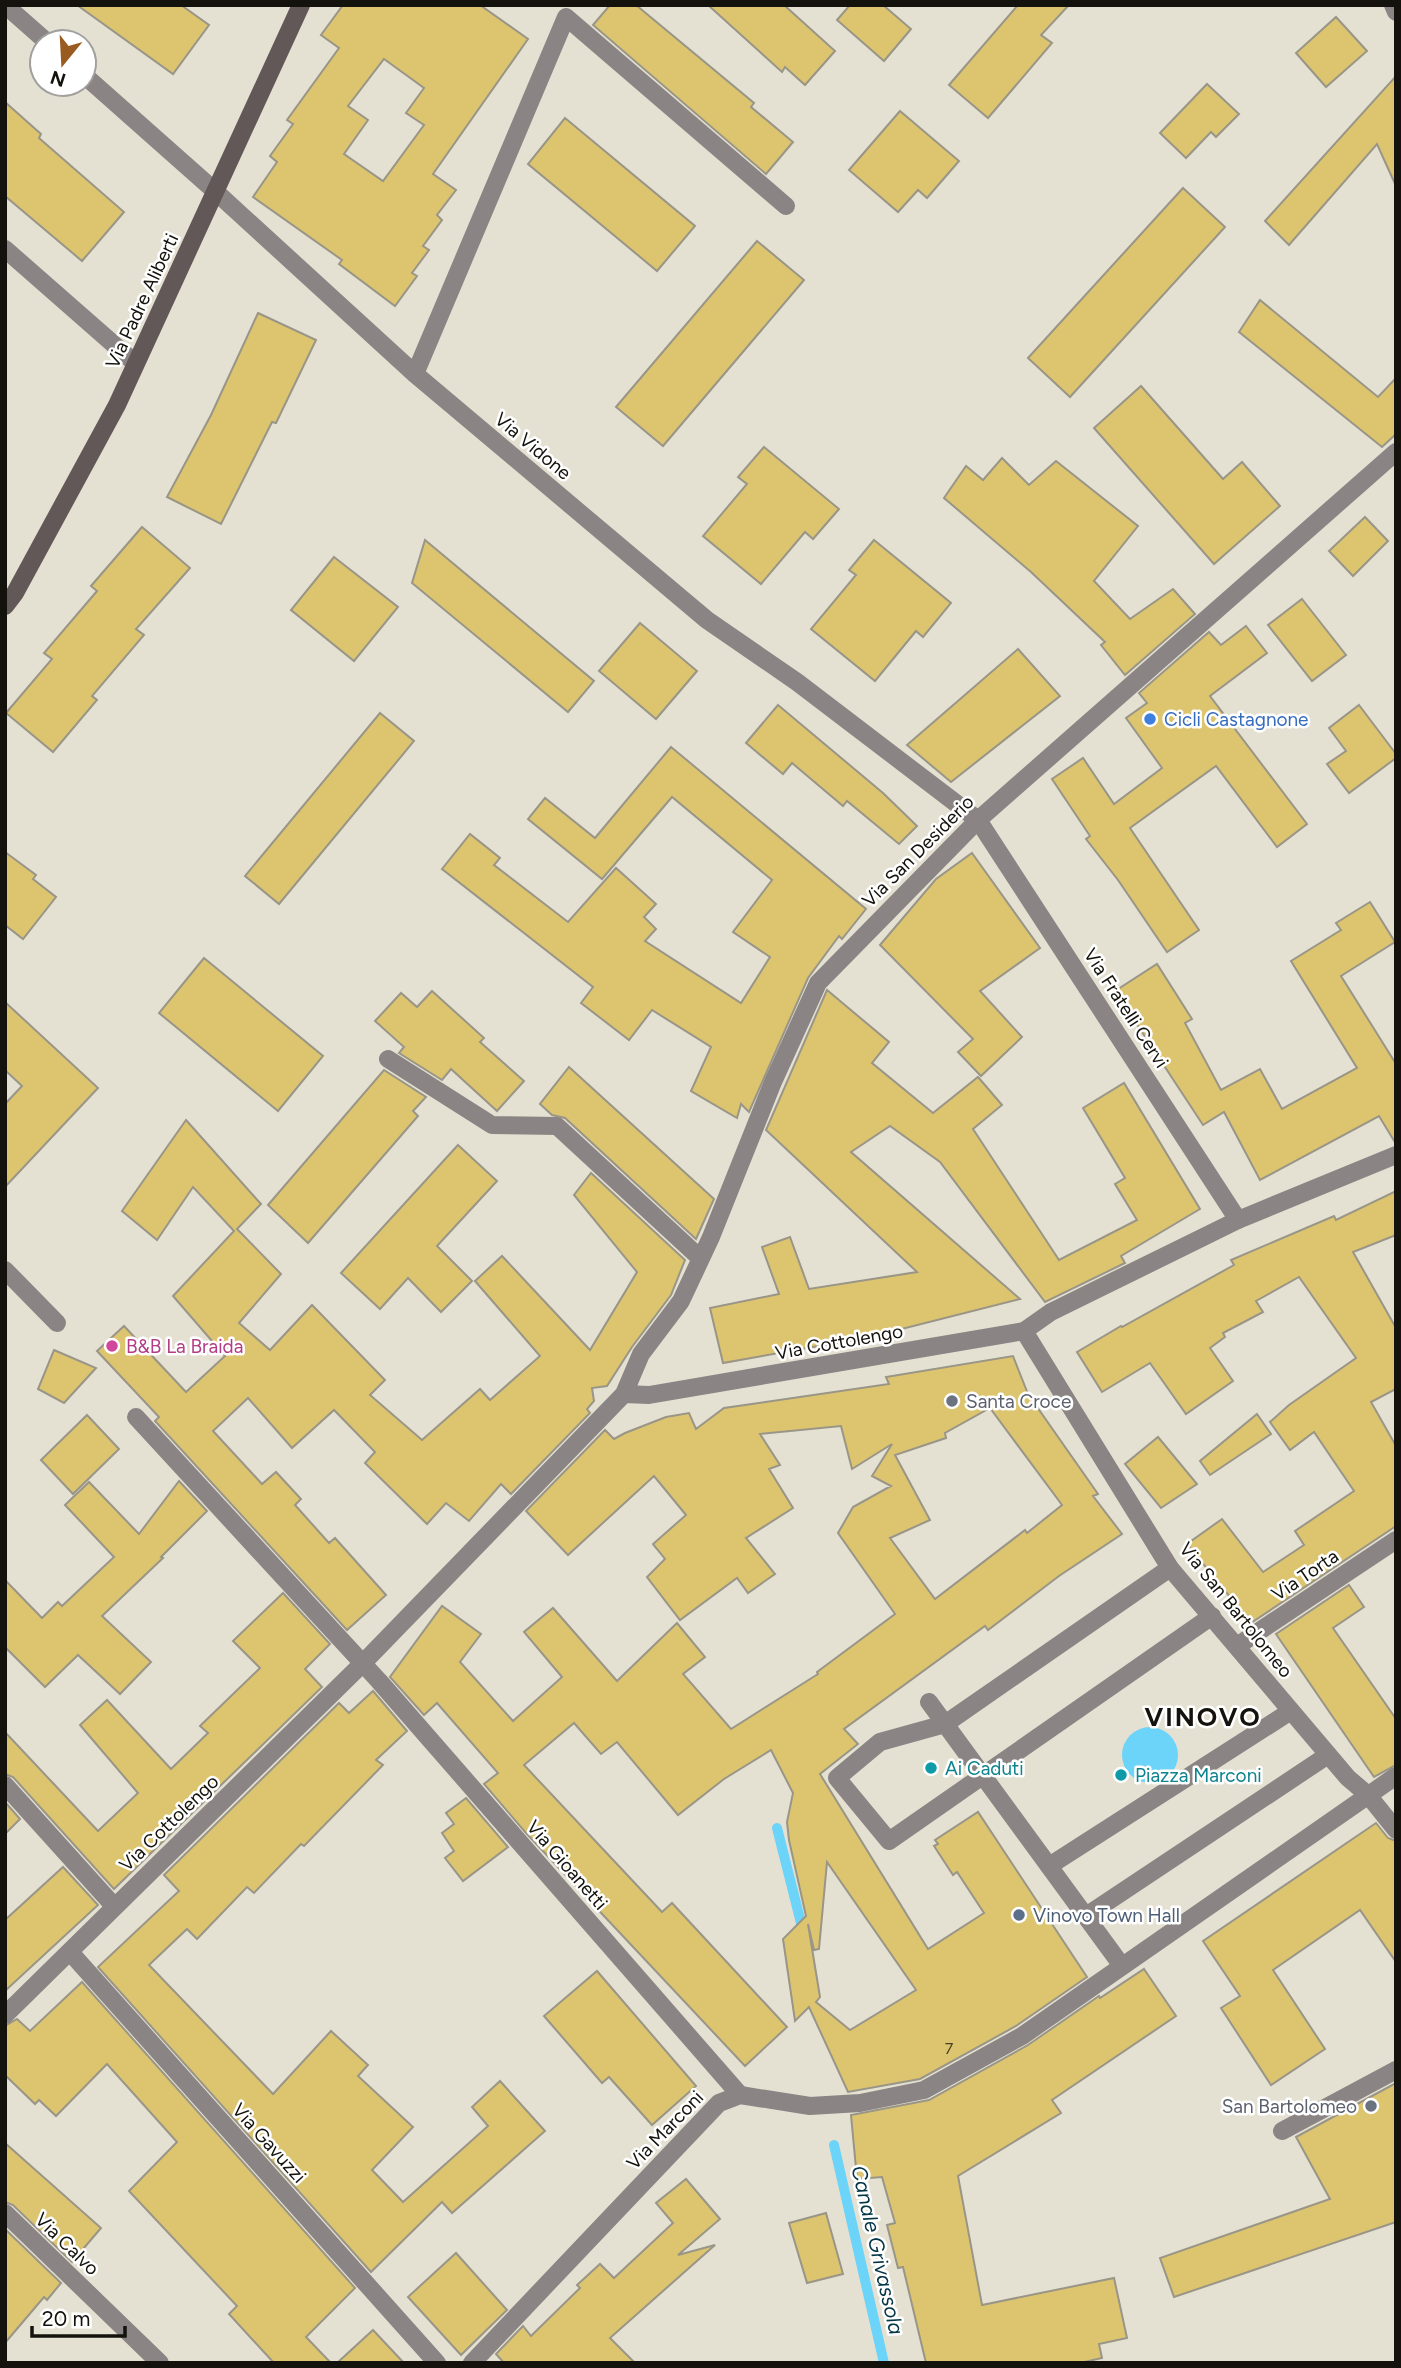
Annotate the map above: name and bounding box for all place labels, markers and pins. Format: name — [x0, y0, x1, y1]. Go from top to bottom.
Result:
place label: Cicli Castagnone — [1164, 708, 1309, 731]
marker: Cicli Castagnone — [1142, 711, 1158, 727]
place label: B&B La Braida — [126, 1335, 243, 1358]
marker: B&B La Braida — [104, 1338, 120, 1354]
place label: Santa Croce — [966, 1390, 1071, 1413]
marker: Santa Croce — [944, 1393, 960, 1409]
place label: Ai Caduti — [945, 1757, 1024, 1780]
marker: Ai Caduti — [923, 1760, 939, 1776]
place label: Piazza Marconi — [1135, 1764, 1262, 1787]
marker: Piazza Marconi — [1113, 1767, 1129, 1783]
place label: Vinovo Town Hall — [1033, 1904, 1180, 1927]
marker: Vinovo Town Hall — [1011, 1907, 1027, 1923]
place label: San Bartolomeo — [1222, 2095, 1357, 2118]
marker: San Bartolomeo — [1363, 2098, 1379, 2114]

